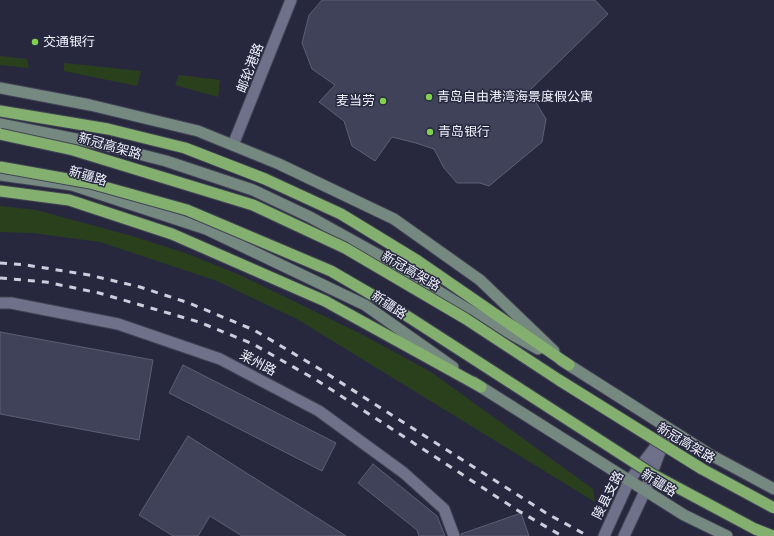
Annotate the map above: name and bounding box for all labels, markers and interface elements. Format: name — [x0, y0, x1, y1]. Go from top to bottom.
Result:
place label: 交通银行 — [43, 34, 95, 50]
marker: 交通银行 — [30, 37, 40, 47]
street label: 邮轮港路 — [233, 41, 267, 95]
place label: 青岛自由港湾海景度假公寓 — [437, 89, 593, 105]
marker: 青岛自由港湾海景度假公寓 — [424, 92, 434, 102]
place label: 麦当劳 — [336, 93, 375, 109]
marker: 麦当劳 — [378, 96, 388, 106]
place label: 青岛银行 — [438, 124, 490, 140]
marker: 青岛银行 — [425, 127, 435, 137]
street label: 新冠高架路 — [77, 130, 143, 162]
street label: 新疆路 — [67, 163, 109, 189]
street label: 新冠高架路 — [379, 248, 443, 294]
street label: 新疆路 — [368, 288, 410, 322]
street label: 莱州路 — [237, 347, 279, 379]
street label: 新冠高架路 — [654, 420, 718, 466]
street label: 新疆路 — [638, 466, 680, 500]
street label: 陵县支路 — [589, 468, 627, 522]

